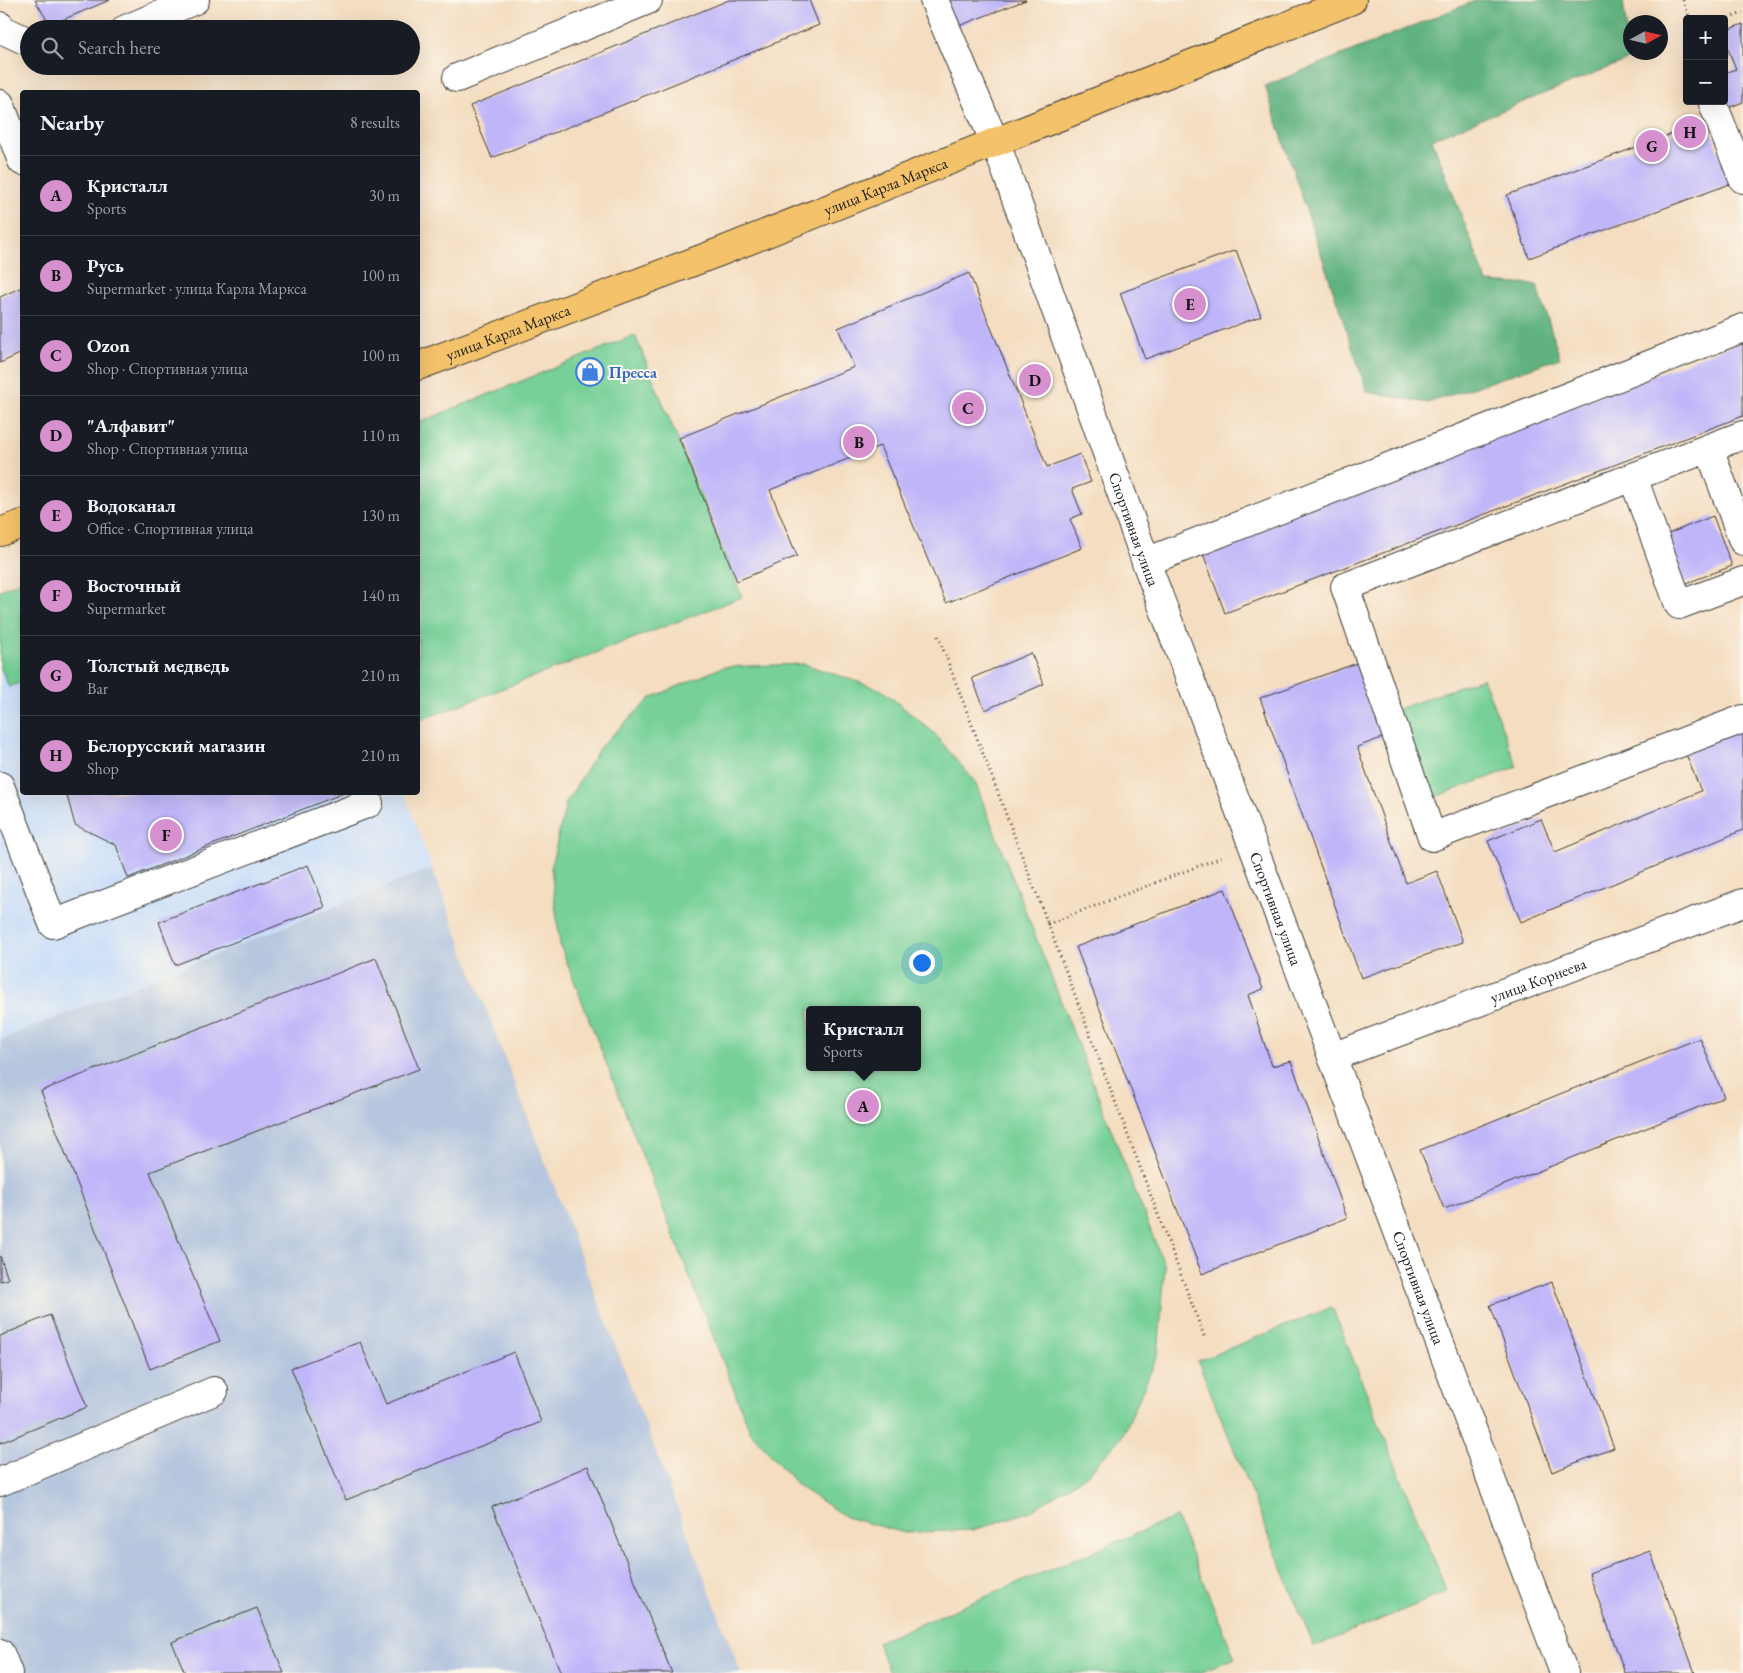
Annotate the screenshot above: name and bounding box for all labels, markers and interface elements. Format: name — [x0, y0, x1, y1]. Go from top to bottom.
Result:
north arrow — [1623, 15, 1668, 60]
map controls — [1683, 15, 1728, 105]
button: + — [1683, 15, 1728, 60]
search box — [20, 20, 420, 75]
icon: search — [38, 34, 66, 62]
text: Search here — [78, 35, 160, 60]
button: − — [1683, 60, 1728, 105]
text: Nearby — [40, 109, 104, 136]
text: 8 results — [350, 112, 400, 133]
pin: H — [1674, 113, 1706, 151]
pin: G — [1636, 127, 1668, 165]
street label: улица Карла Маркса — [821, 152, 951, 220]
text: Кристалл — [87, 173, 168, 198]
text: A — [50, 185, 62, 206]
text: 30 m — [369, 185, 400, 206]
text: Sports — [87, 198, 126, 219]
text: Русь — [87, 253, 124, 278]
text: B — [51, 265, 61, 286]
text: 100 m — [361, 265, 400, 286]
text: Supermarket · улица Карла Маркса — [87, 278, 307, 299]
pin: E — [1174, 285, 1206, 323]
street label: улица Карла Маркса — [443, 299, 574, 366]
text: Ozon — [87, 333, 130, 358]
text: C — [50, 345, 62, 366]
text: 100 m — [361, 345, 400, 366]
shop icon: Пресса — [575, 357, 605, 387]
text: Shop · Спортивная улица — [87, 358, 248, 379]
pin: D — [1019, 361, 1051, 399]
place label: Пресса — [609, 362, 658, 383]
pin: C — [952, 389, 984, 427]
text: "Алфавит" — [87, 413, 175, 438]
pin: B — [843, 423, 875, 461]
text: D — [50, 425, 62, 446]
text: 110 m — [361, 425, 400, 446]
text: Shop · Спортивная улица — [87, 438, 248, 459]
street label: Спортивная улица — [1104, 469, 1164, 590]
text: Водоканал — [87, 493, 176, 518]
text: E — [51, 505, 61, 526]
text: 130 m — [361, 505, 400, 526]
text: Office · Спортивная улица — [87, 518, 254, 539]
text: Восточный — [87, 573, 181, 598]
text: F — [52, 585, 60, 606]
text: 140 m — [361, 585, 400, 606]
text: Supermarket — [87, 598, 166, 619]
text: Толстый медведь — [87, 653, 229, 678]
text: G — [50, 665, 62, 686]
text: 210 m — [361, 665, 400, 686]
text: Bar — [87, 678, 108, 699]
text: Белорусский магазин — [87, 733, 265, 758]
text: H — [50, 745, 62, 766]
text: 210 m — [361, 745, 400, 766]
text: Shop — [87, 758, 119, 779]
pin: F — [150, 816, 182, 854]
street label: Спортивная улица — [1245, 849, 1307, 969]
your location — [909, 950, 935, 976]
street label: улица Корнеева — [1487, 953, 1590, 1008]
popup — [806, 1006, 921, 1071]
text: Кристалл — [823, 1016, 904, 1041]
text: Sports — [823, 1041, 862, 1062]
pin: A — [847, 1087, 879, 1125]
street label: Спортивная улица — [1388, 1228, 1450, 1348]

